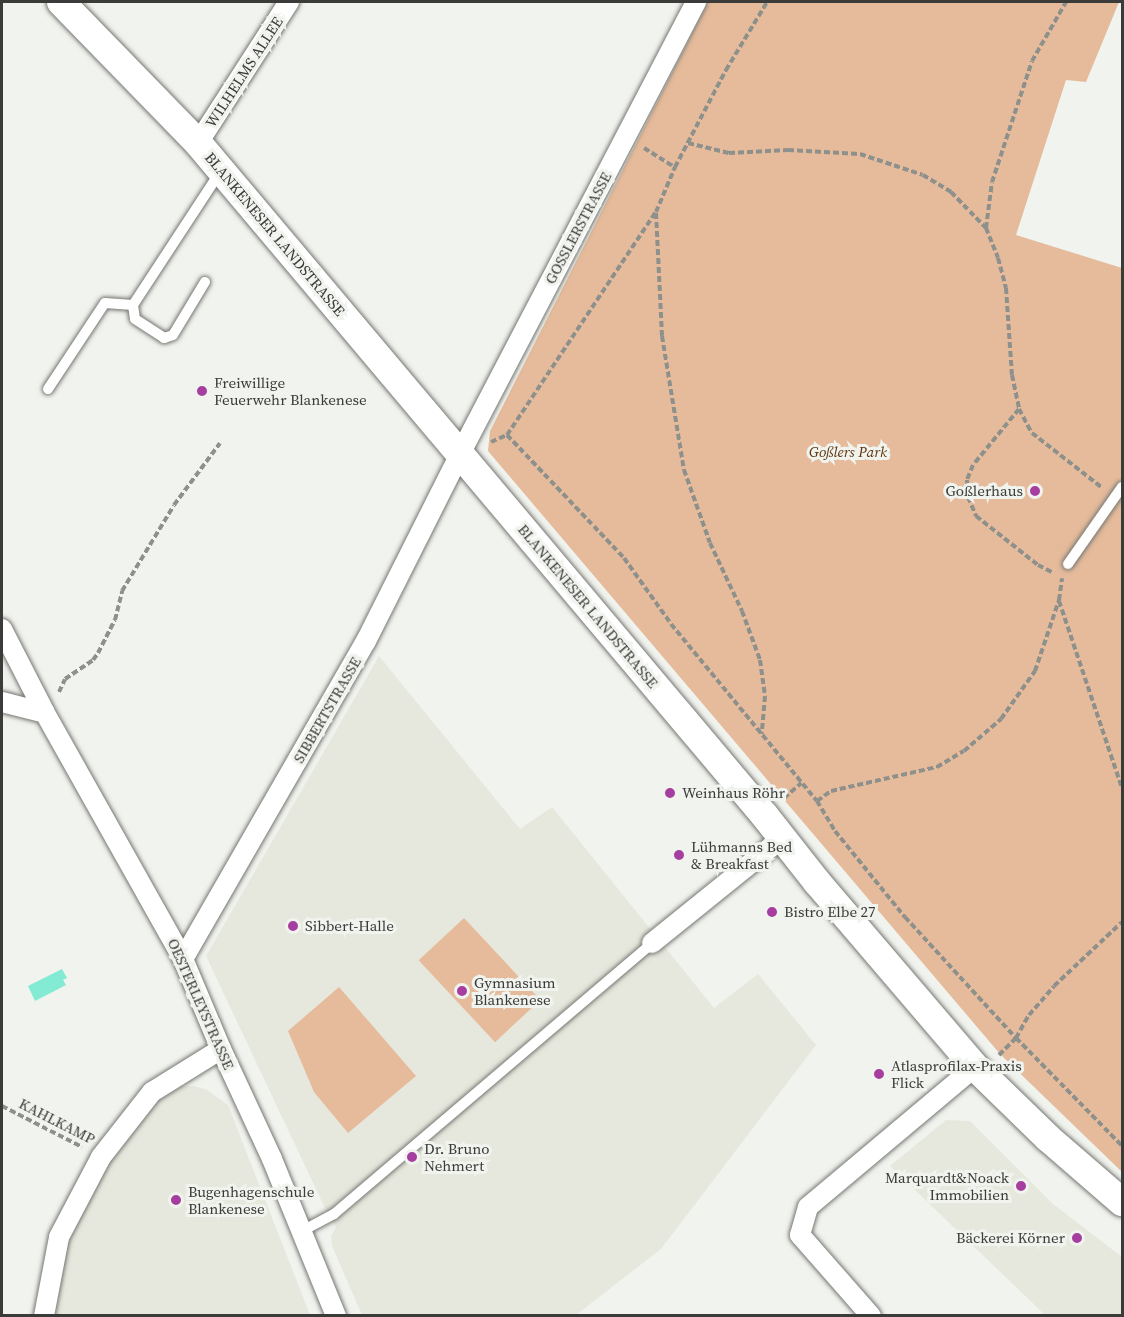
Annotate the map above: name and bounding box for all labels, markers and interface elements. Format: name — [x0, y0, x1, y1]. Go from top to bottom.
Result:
street label: WILHELMS ALLEE — [202, 13, 286, 131]
street label: BLANKENESER LANDSTRASSE — [201, 148, 349, 320]
street label: GOSSLERSTRASSE — [541, 169, 615, 287]
place label: Freiwillige Feuerwehr Blankenese — [214, 373, 367, 408]
marker: Freiwillige Feuerwehr Blankenese — [195, 384, 209, 398]
park label: Goßlers Park — [809, 443, 887, 461]
place label: Goßlerhaus — [946, 482, 1023, 500]
marker: Goßlerhaus — [1028, 484, 1042, 498]
street label: BLANKENESER LANDSTRASSE — [514, 520, 662, 692]
street label: SIBBERTSTRASSE — [289, 654, 365, 766]
place label: Weinhaus Röhr — [682, 784, 785, 802]
marker: Weinhaus Röhr — [663, 786, 677, 800]
place label: Lühmanns Bed & Breakfast — [691, 837, 792, 872]
marker: Lühmanns Bed & Breakfast — [672, 848, 686, 862]
place label: Bistro Elbe 27 — [784, 903, 876, 921]
marker: Bistro Elbe 27 — [765, 905, 779, 919]
place label: Sibbert-Halle — [305, 917, 394, 935]
marker: Sibbert-Halle — [286, 919, 300, 933]
street label: OESTERLEYSTRASSE — [164, 936, 238, 1072]
place label: Gymnasium Blankenese — [474, 973, 555, 1008]
marker: Gymnasium Blankenese — [455, 984, 469, 998]
place label: Atlasprofilax-Praxis Flick — [891, 1056, 1022, 1091]
marker: Atlasprofilax-Praxis Flick — [872, 1067, 886, 1081]
street label: KAHLKAMP — [16, 1094, 98, 1148]
place label: Dr. Bruno Nehmert — [424, 1139, 489, 1174]
marker: Dr. Bruno Nehmert — [405, 1150, 419, 1164]
place label: Marquardt&Noack Immobilien — [885, 1168, 1009, 1203]
marker: Marquardt&Noack Immobilien — [1014, 1179, 1028, 1193]
place label: Bugenhagenschule Blankenese — [188, 1182, 314, 1217]
marker: Bugenhagenschule Blankenese — [169, 1193, 183, 1207]
place label: Bäckerei Körner — [956, 1229, 1065, 1247]
marker: Bäckerei Körner — [1070, 1231, 1084, 1245]

